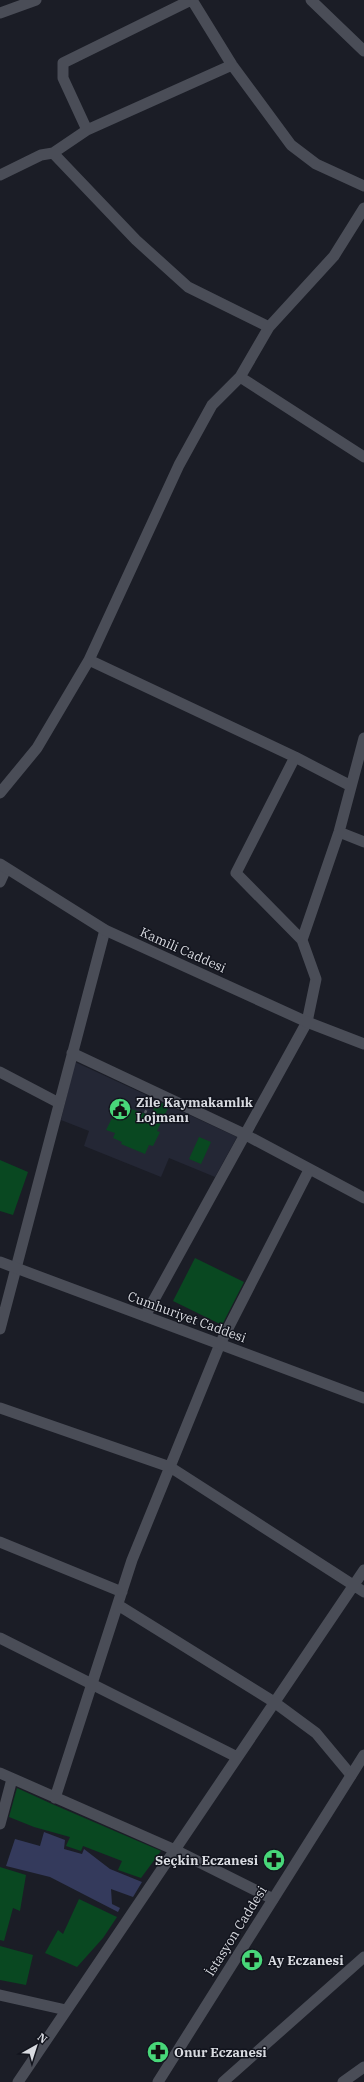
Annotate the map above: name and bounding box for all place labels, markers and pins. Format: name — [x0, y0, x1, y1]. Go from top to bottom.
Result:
place label: Zile Kaymakamlık Lojmanı — [136, 1094, 254, 1126]
public building icon: Zile Kaymakamlık Lojmanı — [107, 1096, 133, 1122]
pharmacy icon: Seçkin Eczanesi — [261, 1847, 287, 1873]
place label: Seçkin Eczanesi — [155, 1852, 259, 1869]
pharmacy icon: Ay Eczanesi — [239, 1947, 265, 1973]
place label: Ay Eczanesi — [268, 1952, 344, 1969]
pharmacy icon: Onur Eczanesi — [145, 2039, 171, 2065]
place label: Onur Eczanesi — [174, 2044, 267, 2061]

